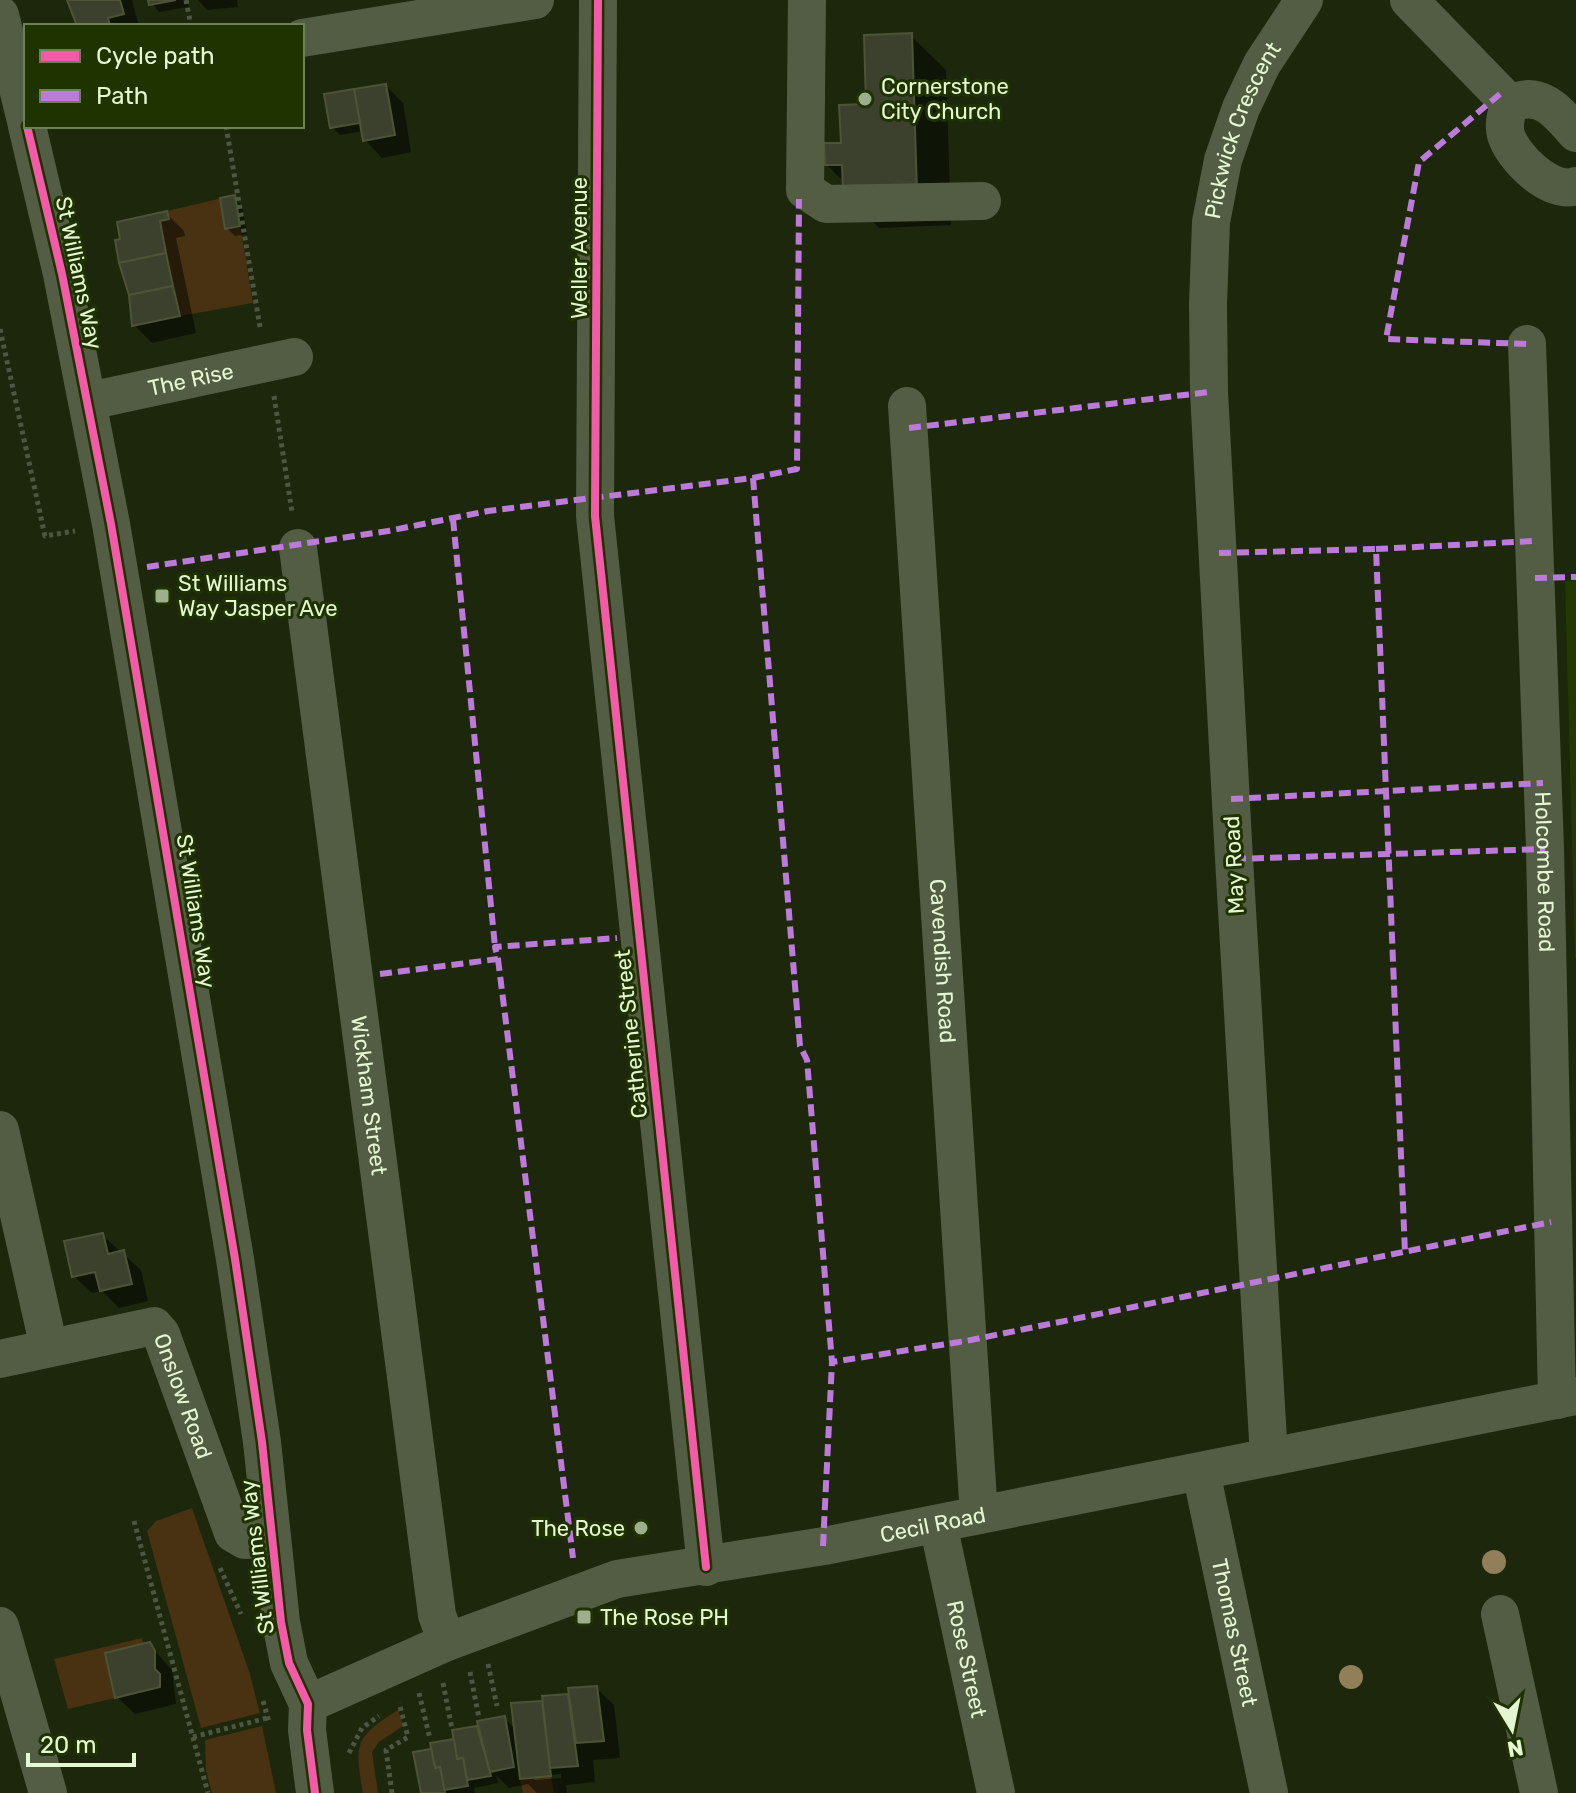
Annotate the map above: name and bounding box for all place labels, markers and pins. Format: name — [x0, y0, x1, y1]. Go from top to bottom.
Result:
place label: Cornerstone City Church — [881, 73, 1009, 125]
marker: Cornerstone City Church — [856, 90, 874, 108]
place label: St Williams Way Jasper Ave — [178, 570, 337, 622]
marker: St Williams Way Jasper Ave — [153, 587, 171, 605]
place label: The Rose — [531, 1515, 625, 1542]
marker: The Rose — [632, 1519, 650, 1537]
place label: The Rose PH — [600, 1604, 729, 1631]
marker: The Rose PH — [575, 1608, 593, 1626]

